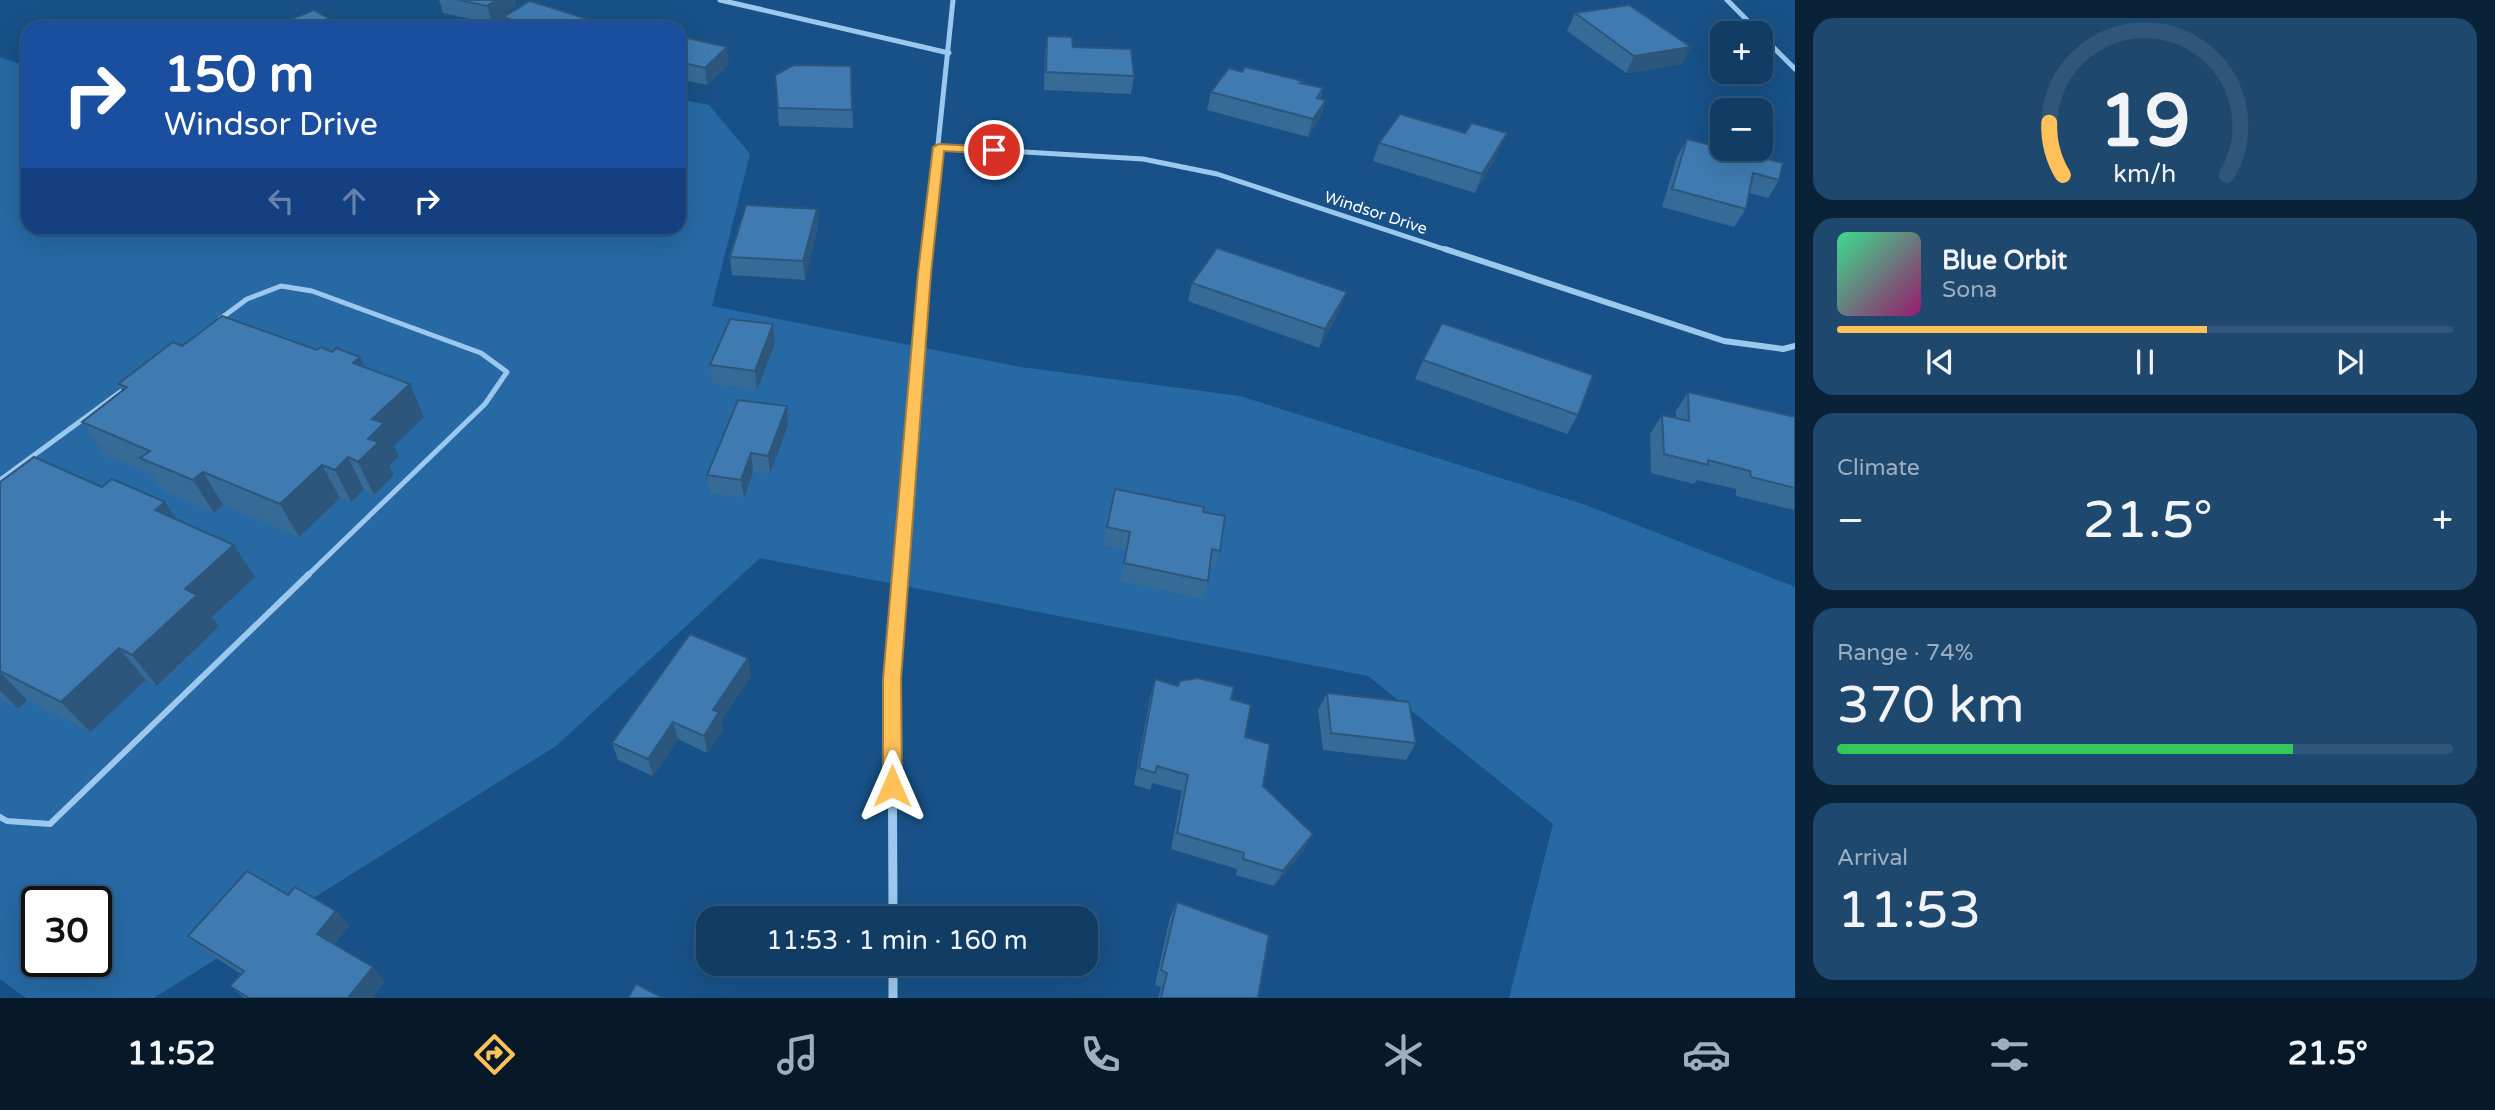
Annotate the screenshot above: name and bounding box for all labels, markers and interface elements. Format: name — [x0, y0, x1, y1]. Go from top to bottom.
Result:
map controls — [1710, 21, 1773, 161]
button: + — [1710, 21, 1773, 84]
text: 150 m — [164, 46, 314, 105]
icon: right — [49, 49, 140, 140]
text: 19 — [2099, 78, 2191, 166]
button: − — [1710, 98, 1773, 161]
text: Windsor Drive — [164, 106, 378, 144]
pin — [964, 120, 1024, 180]
icon: arrive — [975, 131, 1013, 169]
text: km/h — [2114, 159, 2176, 189]
icon: left — [262, 182, 300, 220]
icon: ahead — [335, 182, 373, 220]
icon: right — [408, 182, 446, 220]
street label: Windsor Drive — [1322, 187, 1430, 239]
text: Blue Orbit — [1942, 245, 2067, 276]
text: Sona — [1942, 276, 1997, 304]
icon: previous — [1921, 343, 1959, 381]
icon: pause — [2126, 343, 2164, 381]
icon: next — [2331, 343, 2369, 381]
text: Climate — [1837, 454, 1920, 482]
text: 21.5° — [2083, 489, 2213, 552]
text: − — [1837, 498, 1864, 544]
text: + — [2432, 498, 2453, 544]
text: Range · 74% — [1837, 639, 1973, 667]
text: 370 km — [1837, 674, 2025, 737]
position arrow — [855, 749, 929, 823]
text: Arrival — [1837, 844, 1908, 872]
text: 11:53 — [1837, 879, 1981, 942]
speed limit sign: 30 — [21, 886, 112, 977]
text: 11:53 · 1 min · 160 m — [766, 925, 1028, 956]
icon: directions — [470, 1030, 519, 1079]
icon: music — [773, 1030, 822, 1079]
icon: phone — [1076, 1030, 1125, 1079]
icon: climate — [1379, 1030, 1428, 1079]
icon: car — [1682, 1030, 1731, 1079]
icon: filters — [1985, 1030, 2034, 1079]
text: 11:52 — [127, 1035, 216, 1073]
text: 21.5° — [2288, 1035, 2368, 1073]

